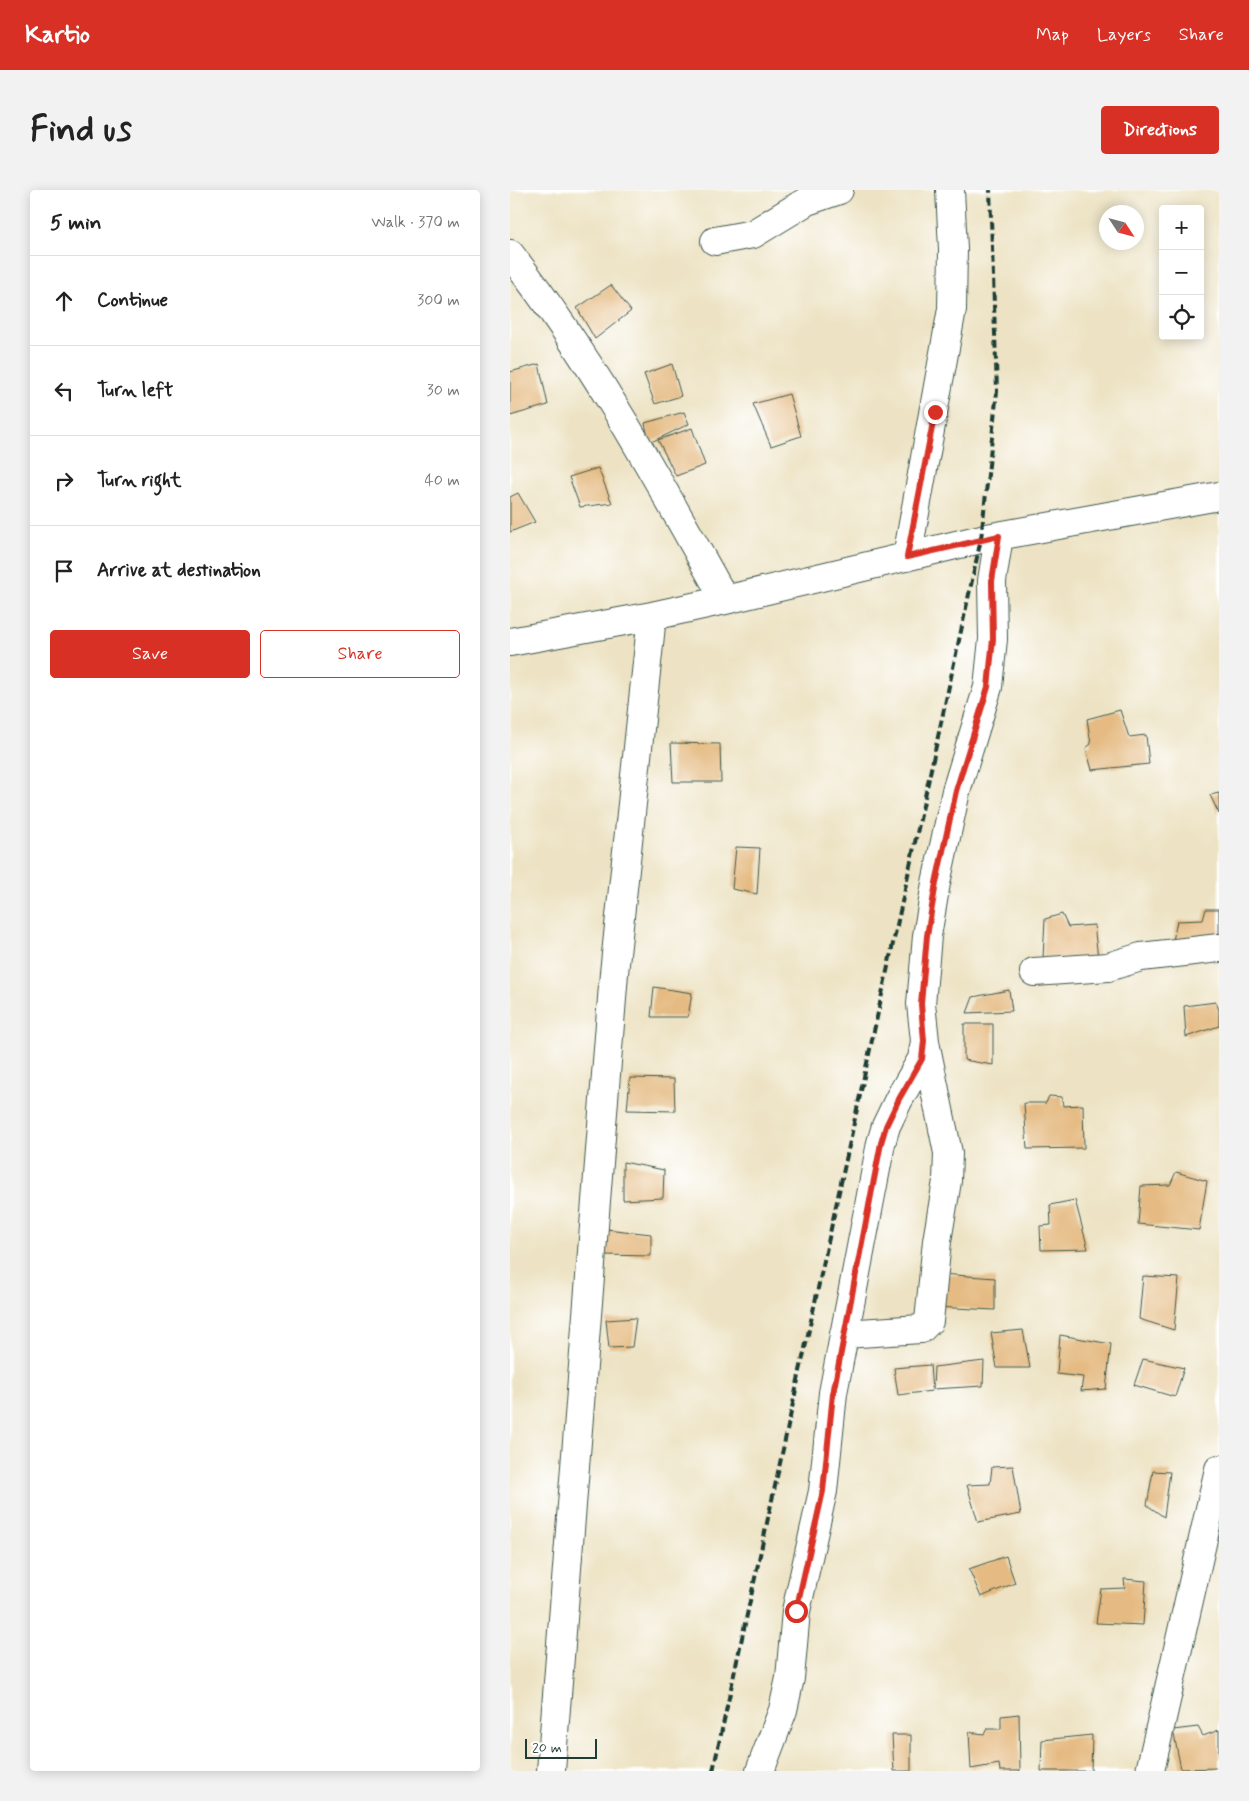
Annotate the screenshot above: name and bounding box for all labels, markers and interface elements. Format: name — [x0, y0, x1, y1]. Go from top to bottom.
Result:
text: Kartio — [25, 20, 90, 51]
text: Map — [1036, 23, 1069, 47]
text: Layers — [1097, 23, 1151, 47]
text: Share — [1179, 23, 1224, 47]
button: Directions — [1101, 106, 1219, 154]
text: Find us — [30, 107, 132, 153]
north arrow — [1099, 205, 1144, 250]
map controls — [1159, 205, 1204, 340]
button: + — [1159, 205, 1204, 250]
text: 5 min — [50, 209, 102, 237]
text: Walk · 370 m — [371, 212, 460, 233]
button: − — [1159, 250, 1204, 295]
icon: ahead — [50, 287, 78, 315]
text: Continue — [97, 288, 168, 313]
text: 300 m — [417, 290, 460, 311]
button: locate — [1159, 295, 1204, 340]
icon: left — [50, 377, 78, 405]
text: Turn left — [97, 378, 173, 403]
text: 30 m — [427, 380, 460, 401]
route end — [924, 401, 947, 424]
icon: right — [50, 467, 78, 495]
text: Turn right — [97, 468, 181, 493]
text: 40 m — [424, 470, 460, 491]
icon: arrive — [50, 557, 78, 585]
text: Arrive at destination — [97, 558, 261, 583]
button: Save — [50, 630, 250, 678]
button: Share — [260, 630, 460, 678]
route start — [785, 1600, 808, 1623]
scale bar — [525, 1736, 598, 1759]
text: 20 m — [532, 1739, 562, 1757]

